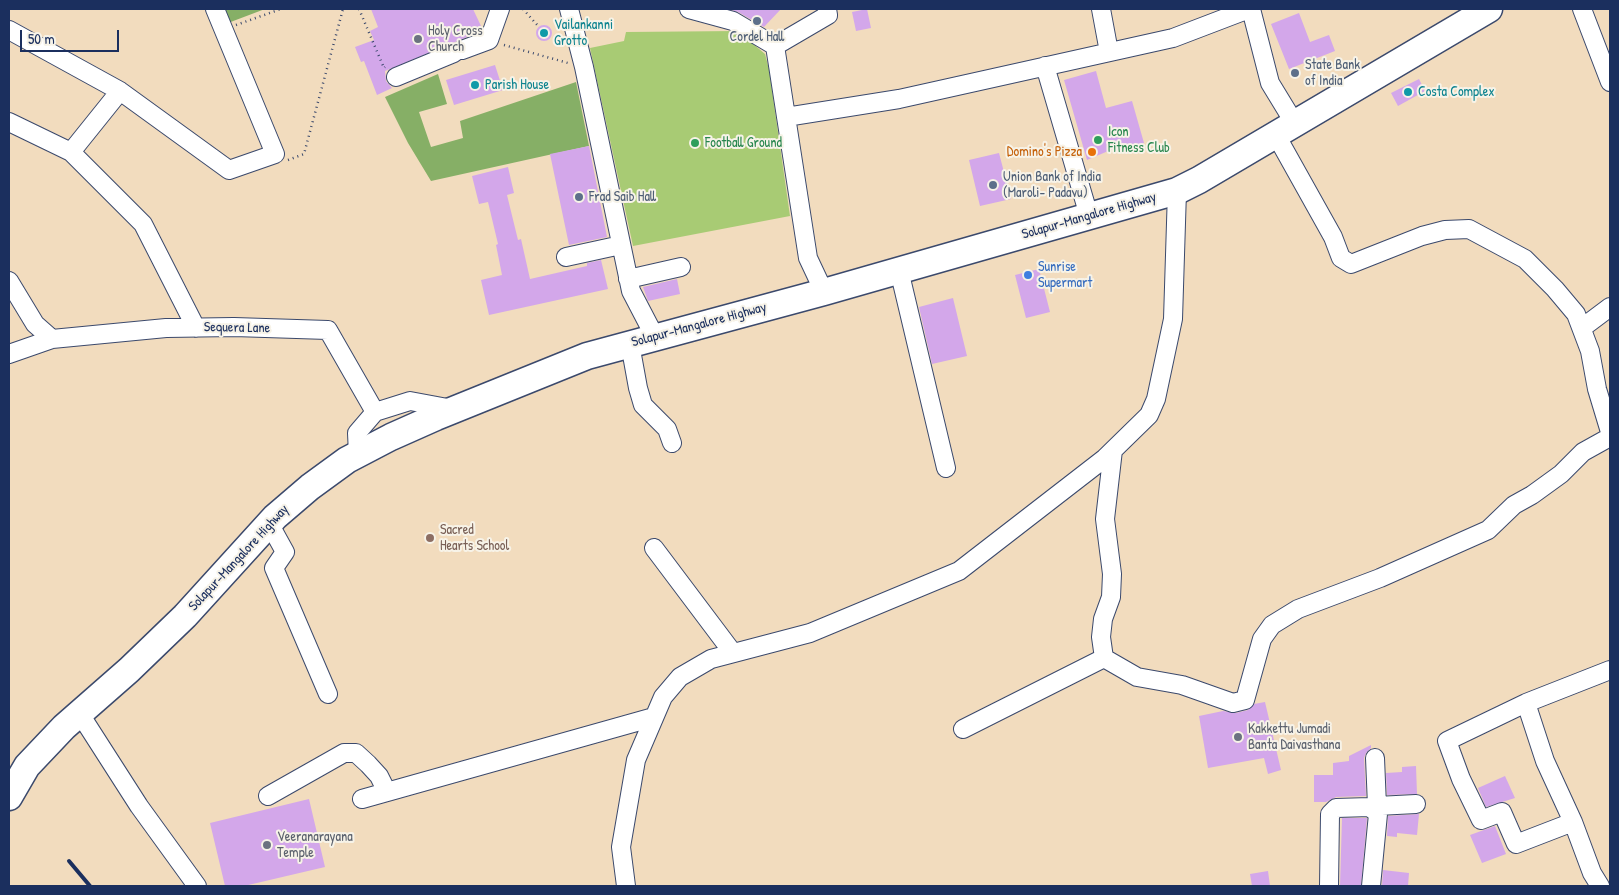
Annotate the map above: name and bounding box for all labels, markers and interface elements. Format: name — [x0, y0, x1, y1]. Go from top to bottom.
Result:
marker: Cordel Hall — [751, 15, 763, 27]
place label: Vailankanni Grotto — [554, 17, 613, 49]
scale bar — [22, 20, 121, 52]
place label: Holy Cross Church — [428, 23, 483, 56]
marker: Vailankanni Grotto — [538, 27, 550, 39]
text: 50 m — [28, 28, 55, 49]
place label: Cordel Hall — [730, 29, 784, 45]
marker: Holy Cross Church — [412, 33, 424, 45]
place label: State Bank of India — [1305, 57, 1360, 90]
marker: State Bank of India — [1289, 67, 1301, 79]
place label: Parish House — [485, 77, 549, 93]
marker: Parish House — [469, 79, 481, 91]
place label: Costa Complex — [1418, 84, 1495, 100]
marker: Costa Complex — [1402, 86, 1414, 98]
place label: Icon Fitness Club — [1108, 124, 1170, 156]
marker: Icon Fitness Club — [1092, 134, 1104, 146]
place label: Football Ground — [705, 135, 782, 151]
marker: Football Ground — [689, 137, 701, 149]
place label: Domino's Pizza — [1007, 144, 1082, 160]
marker: Domino's Pizza — [1086, 146, 1098, 158]
place label: Union Bank of India (Maroli- Padavu) — [1003, 169, 1101, 202]
marker: Union Bank of India (Maroli- Padavu) — [987, 179, 999, 191]
place label: Frad Saib Hall — [589, 189, 656, 205]
street label: Solapur-Mangalore Highway — [1020, 189, 1158, 243]
marker: Frad Saib Hall — [573, 191, 585, 203]
place label: Sunrise Supermart — [1038, 259, 1092, 292]
marker: Sunrise Supermart — [1022, 269, 1034, 281]
street label: Solapur-Mangalore Highway — [630, 299, 768, 351]
street label: Sequera Lane — [204, 319, 270, 337]
street label: Solapur-Mangalore Highway — [185, 501, 293, 615]
place label: Sacred Hearts School — [440, 522, 509, 554]
marker: Sacred Hearts School — [424, 532, 436, 544]
place label: Kakkettu Jumadi Banta Daivasthana — [1248, 721, 1340, 754]
marker: Kakkettu Jumadi Banta Daivasthana — [1232, 731, 1244, 743]
place label: Veeranarayana Temple — [277, 829, 353, 862]
marker: Veeranarayana Temple — [261, 839, 273, 851]

